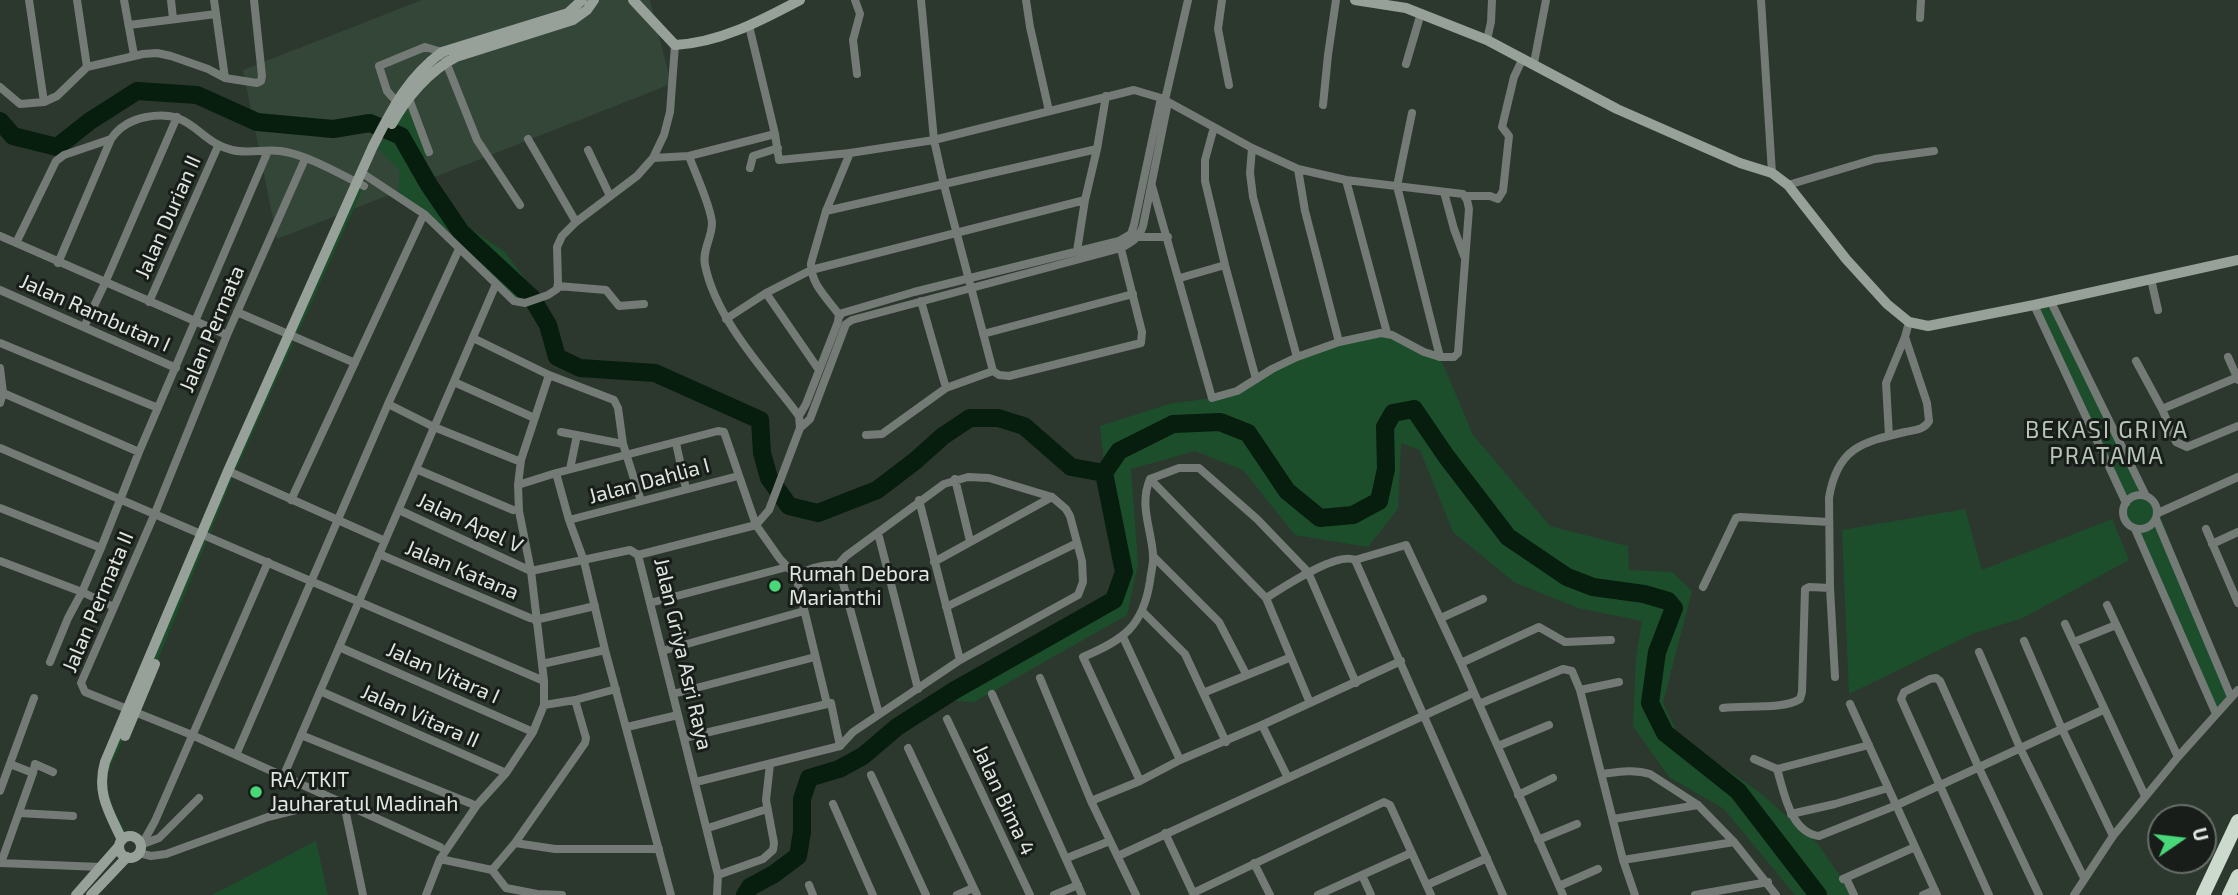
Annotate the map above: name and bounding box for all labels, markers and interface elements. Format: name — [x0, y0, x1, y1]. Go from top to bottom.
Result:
street label: Jalan Durian II — [130, 151, 206, 283]
street label: Jalan Permata — [174, 262, 250, 396]
street label: Jalan Rambutan I — [16, 269, 174, 357]
district label: BEKASI GRIYA PRATAMA — [2027, 416, 2187, 470]
street label: Jalan Dahlia I — [586, 453, 712, 509]
street label: Jalan Apel V — [413, 488, 527, 558]
street label: Jalan Permata II — [57, 528, 139, 676]
street label: Jalan Katana — [402, 535, 522, 605]
street label: Jalan Griya Asri Raya — [649, 555, 717, 753]
place label: Rumah Debora Marianthi — [789, 561, 930, 611]
marker: Rumah Debora Marianthi — [767, 578, 783, 594]
street label: Jalan Vitara I — [383, 637, 503, 709]
street label: Jalan Vitara II — [357, 679, 483, 753]
street label: Jalan Bima 4 — [967, 741, 1041, 859]
place label: RA/TKIT Jauharatul Madinah — [270, 767, 458, 817]
marker: RA/TKIT Jauharatul Madinah — [248, 784, 264, 800]
north arrow — [2147, 804, 2217, 874]
text: U — [2188, 825, 2214, 843]

